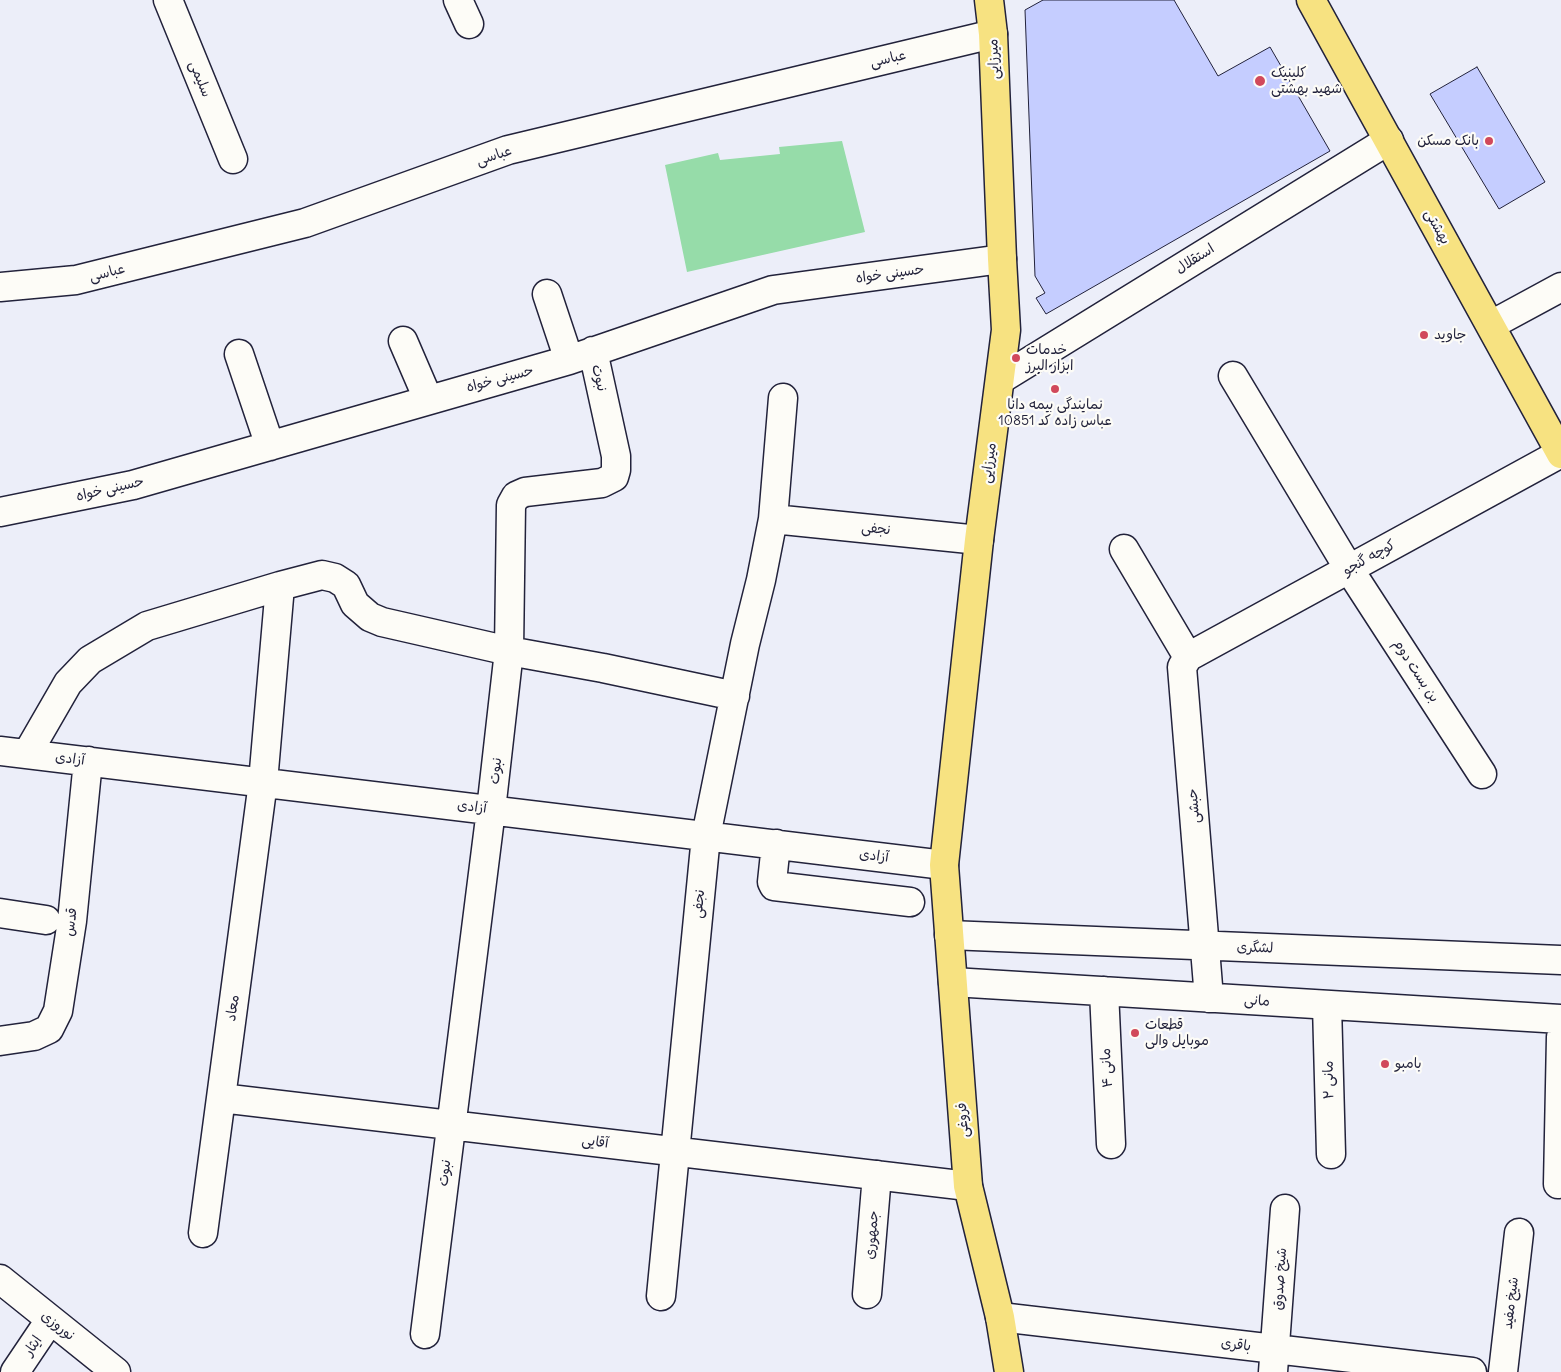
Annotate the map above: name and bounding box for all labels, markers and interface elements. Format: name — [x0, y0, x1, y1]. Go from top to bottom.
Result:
street label: میرزایی — [985, 38, 1003, 80]
street label: عباسی — [868, 47, 908, 71]
street label: سلیمی — [185, 58, 215, 100]
place label: کلینیک شهید بهشتی — [1271, 65, 1342, 98]
marker: کلینیک شهید بهشتی — [1253, 74, 1267, 88]
place label: بانک مسکن — [1417, 133, 1479, 149]
marker: بانک مسکن — [1483, 135, 1495, 147]
street label: عباسی — [474, 142, 514, 170]
street label: بهشتی — [1421, 206, 1453, 248]
street label: استقلال — [1172, 241, 1218, 277]
street label: عباسی — [87, 260, 127, 286]
street label: حسینی خواه — [855, 261, 925, 287]
place label: جاوید — [1434, 327, 1466, 343]
marker: جاوید — [1418, 329, 1430, 341]
place label: خدمات ابزار البرز — [1026, 342, 1074, 374]
marker: خدمات ابزار البرز — [1010, 352, 1022, 364]
street label: حسینی خواه — [464, 362, 536, 396]
street label: نبوت — [588, 363, 610, 393]
marker: نمایندگی بیمه دانا عباس زاده کد 10851 — [1049, 383, 1061, 395]
place label: نمایندگی بیمه دانا عباس زاده کد 10851 — [998, 397, 1112, 430]
street label: میرزایی — [978, 442, 1000, 484]
street label: حسینی خواه — [74, 473, 146, 505]
street label: نجفی — [861, 519, 891, 539]
street label: کوچه گنجو — [1340, 537, 1398, 579]
street label: بن بست دوم — [1389, 636, 1443, 706]
street label: آزادی — [54, 749, 86, 769]
street label: نبوت — [486, 757, 506, 785]
street label: حبشی — [1184, 788, 1204, 824]
street label: آزادی — [456, 797, 488, 817]
street label: آزادی — [858, 846, 890, 866]
street label: نجفی — [689, 889, 709, 919]
street label: قدس — [61, 907, 81, 937]
street label: لشگری — [1236, 939, 1274, 957]
street label: مانی — [1244, 992, 1270, 1010]
street label: معاد — [223, 994, 243, 1022]
place label: قطعات موبایل والی — [1145, 1017, 1209, 1050]
marker: قطعات موبایل والی — [1129, 1027, 1141, 1039]
street label: مانی ۴ — [1098, 1048, 1116, 1088]
place label: بامبو — [1395, 1056, 1422, 1072]
marker: بامبو — [1379, 1058, 1391, 1070]
street label: مانی ۲ — [1320, 1061, 1338, 1099]
street label: فروغی — [953, 1102, 973, 1138]
street label: آقایی — [581, 1132, 609, 1152]
street label: نبوت — [435, 1159, 455, 1187]
street label: جمهوری — [862, 1210, 882, 1260]
street label: شیخ صدوق — [1269, 1247, 1291, 1311]
street label: شیخ مفید — [1499, 1276, 1523, 1330]
street label: نوروزی — [37, 1307, 79, 1345]
street label: ایثار — [20, 1333, 46, 1359]
street label: باقری — [1220, 1335, 1252, 1355]

